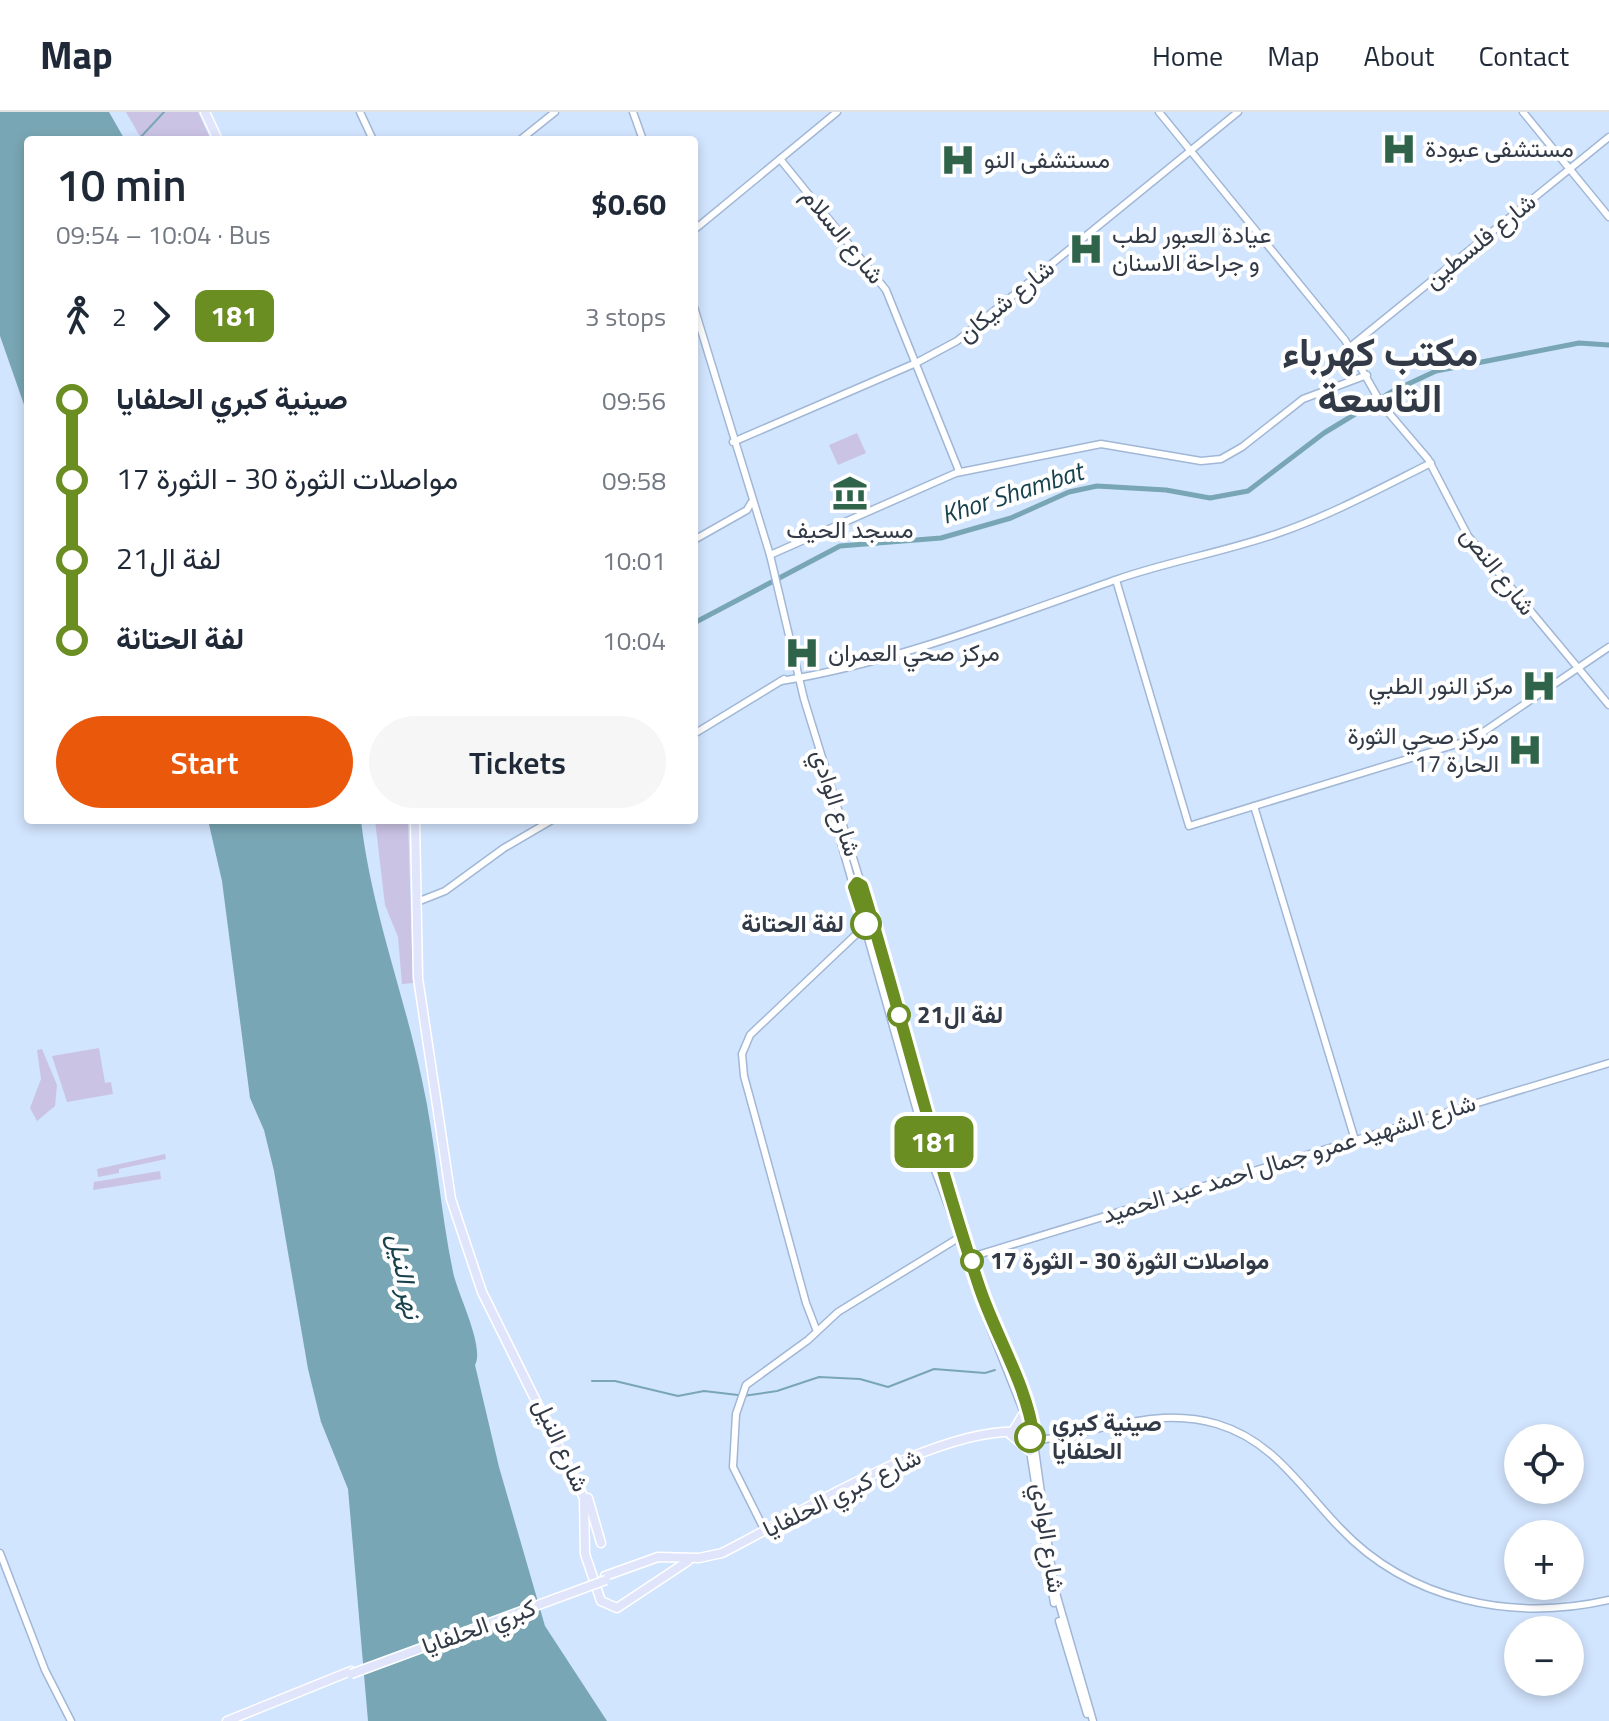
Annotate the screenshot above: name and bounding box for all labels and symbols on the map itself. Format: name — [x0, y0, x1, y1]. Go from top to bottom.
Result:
hospital icon: مستشفى عبودة — [1380, 130, 1418, 168]
place label: مستشفى عبودة — [1425, 130, 1574, 166]
hospital icon: مستشفى النو — [939, 141, 977, 179]
place label: مستشفى النو — [984, 141, 1110, 177]
street label: شارع السلام — [794, 179, 894, 291]
street label: شارع فلسطين — [1415, 184, 1543, 297]
place label: عيادة العبور لطب و جراحة الاسنان — [1112, 216, 1272, 280]
hospital icon: عيادة العبور لطب و جراحة الاسنان — [1067, 230, 1105, 268]
street label: شارع شيكان — [949, 250, 1062, 351]
district label: مكتب كهرباء التاسعة — [1282, 321, 1478, 428]
water label: Khor Shambat — [936, 450, 1090, 534]
museum icon: مسجد الحيف — [831, 474, 869, 512]
place label: مسجد الحيف — [786, 511, 914, 547]
street label: شارع النص — [1452, 518, 1545, 623]
hospital icon: مركز صحي العمران — [783, 634, 821, 672]
place label: مركز صحي العمران — [828, 634, 1000, 672]
place label: مركز النور الطبي — [1368, 667, 1513, 705]
hospital icon: مركز النور الطبي — [1520, 667, 1558, 705]
place label: مركز صحي الثورة الحارة 17 — [1347, 717, 1499, 781]
hospital icon: مركز صحي الثورة الحارة 17 — [1506, 731, 1544, 769]
street label: شارع الوادي — [801, 744, 871, 862]
place label: لفة الحتانة — [741, 905, 844, 941]
marker: لفة الحتانة — [851, 909, 881, 939]
place label: لفة ال21 — [917, 996, 1003, 1032]
marker: لفة ال21 — [888, 1004, 910, 1026]
street label: شارع الشهيد عمرو جمال احمد عبد الحميد — [1097, 1084, 1480, 1232]
line badge: 181 — [888, 1116, 980, 1168]
water label: نهر النيل — [378, 1230, 433, 1323]
place label: مواصلات الثورة 30 - الثورة 17 — [990, 1242, 1269, 1278]
marker: مواصلات الثورة 30 - الثورة 17 — [961, 1250, 983, 1272]
street label: شارع النيل — [525, 1392, 599, 1497]
place label: صينية كبري الحلفايا — [1052, 1404, 1162, 1468]
marker: صينية كبري الحلفايا — [1015, 1422, 1045, 1452]
street label: شارع كبري الحلفايا — [756, 1438, 928, 1548]
street label: شارع الوادي — [1021, 1480, 1075, 1596]
street label: كبري الحلفايا — [417, 1589, 541, 1665]

